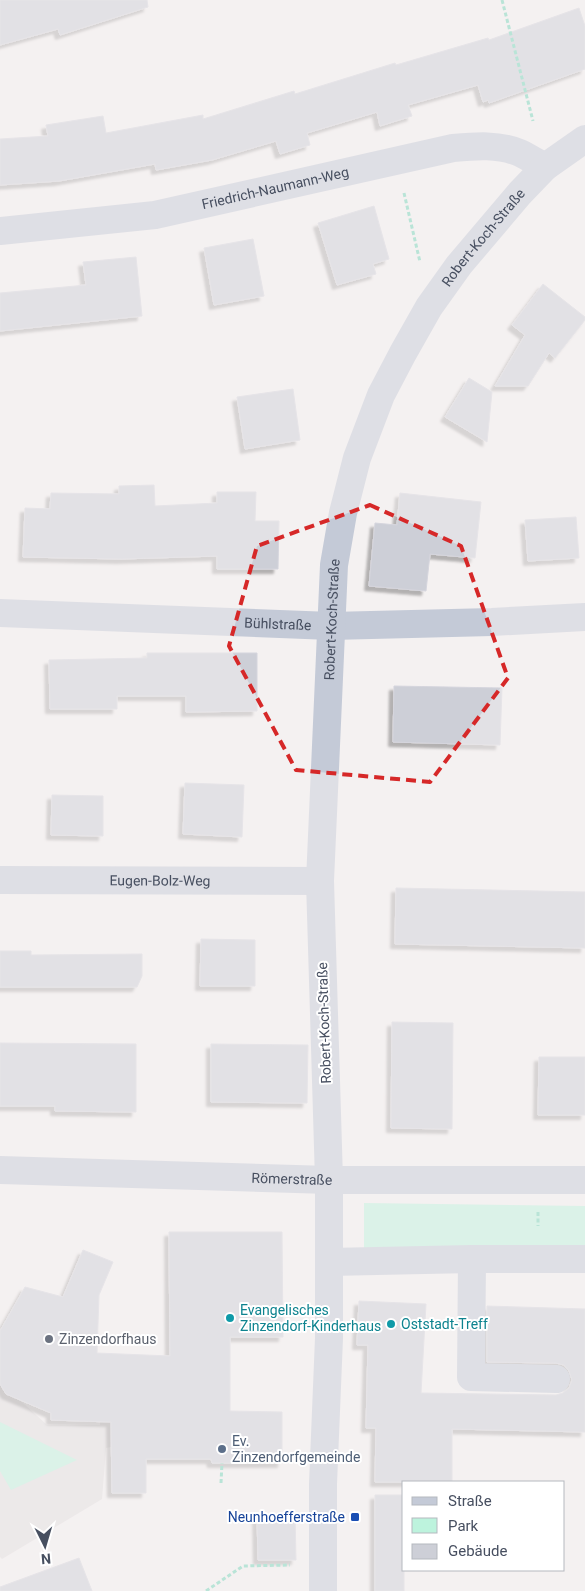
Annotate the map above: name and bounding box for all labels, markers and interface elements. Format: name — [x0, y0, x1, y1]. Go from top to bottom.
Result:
street label: Friedrich-Naumann-Weg — [200, 164, 350, 212]
street label: Robert-Koch-Straße — [438, 185, 528, 289]
street label: Robert-Koch-Straße — [321, 557, 343, 681]
street label: Bühlstraße — [244, 615, 312, 633]
street label: Eugen-Bolz-Weg — [109, 872, 211, 889]
street label: Robert-Koch-Straße — [314, 962, 334, 1084]
street label: Römerstraße — [251, 1170, 332, 1188]
place label: Evangelisches Zinzendorf-Kinderhaus — [240, 1302, 381, 1334]
marker: Evangelisches Zinzendorf-Kinderhaus — [224, 1312, 236, 1324]
place label: Oststadt-Treff — [401, 1316, 488, 1332]
marker: Oststadt-Treff — [385, 1318, 397, 1330]
place label: Zinzendorfhaus — [59, 1331, 156, 1347]
marker: Zinzendorfhaus — [43, 1333, 55, 1345]
place label: Ev. Zinzendorfgemeinde — [232, 1433, 360, 1465]
marker: Ev. Zinzendorfgemeinde — [216, 1443, 228, 1455]
legend — [402, 1481, 565, 1571]
text: Straße — [448, 1492, 492, 1510]
place label: Neunhoefferstraße — [228, 1509, 345, 1525]
marker: Neunhoefferstraße — [349, 1511, 361, 1523]
text: Park — [448, 1517, 479, 1535]
north arrow — [20, 1521, 70, 1571]
text: Gebäude — [448, 1542, 507, 1560]
text: N — [41, 1551, 52, 1567]

